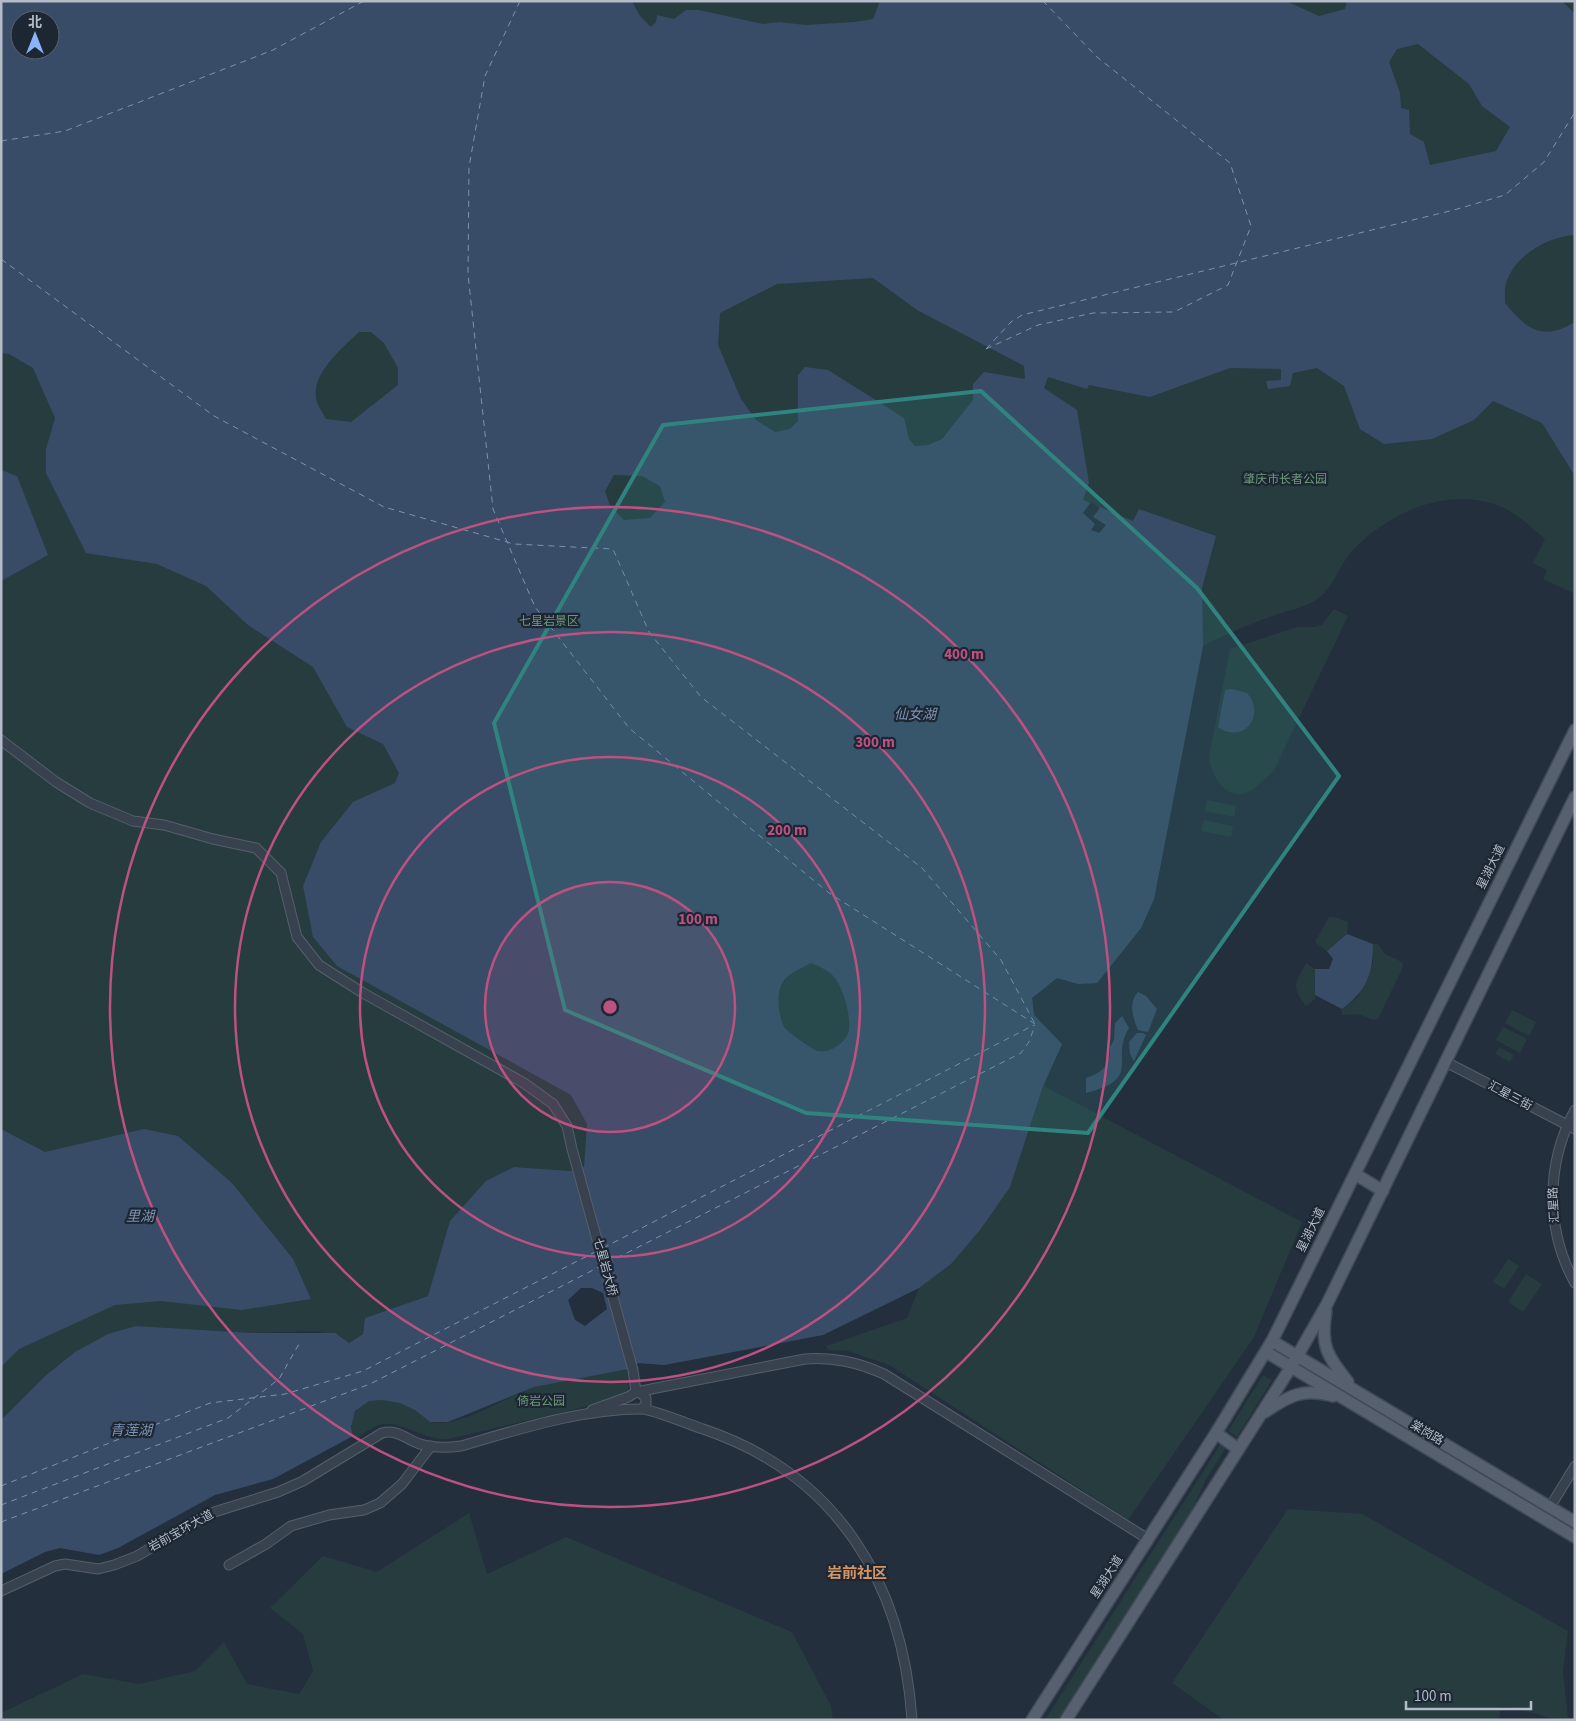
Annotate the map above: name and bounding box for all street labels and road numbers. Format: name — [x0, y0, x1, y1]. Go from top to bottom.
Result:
street label: 星湖大道 — [1473, 842, 1509, 892]
street label: 汇星三街 — [1485, 1077, 1535, 1115]
street label: 汇星路 — [1545, 1187, 1563, 1223]
street label: 星湖大道 — [1293, 1205, 1329, 1255]
street label: 七星岩大桥 — [589, 1236, 621, 1298]
street label: 棠岗路 — [1407, 1416, 1447, 1450]
street label: 岩前宝环大道 — [145, 1506, 217, 1556]
street label: 星湖大道 — [1087, 1552, 1127, 1602]

